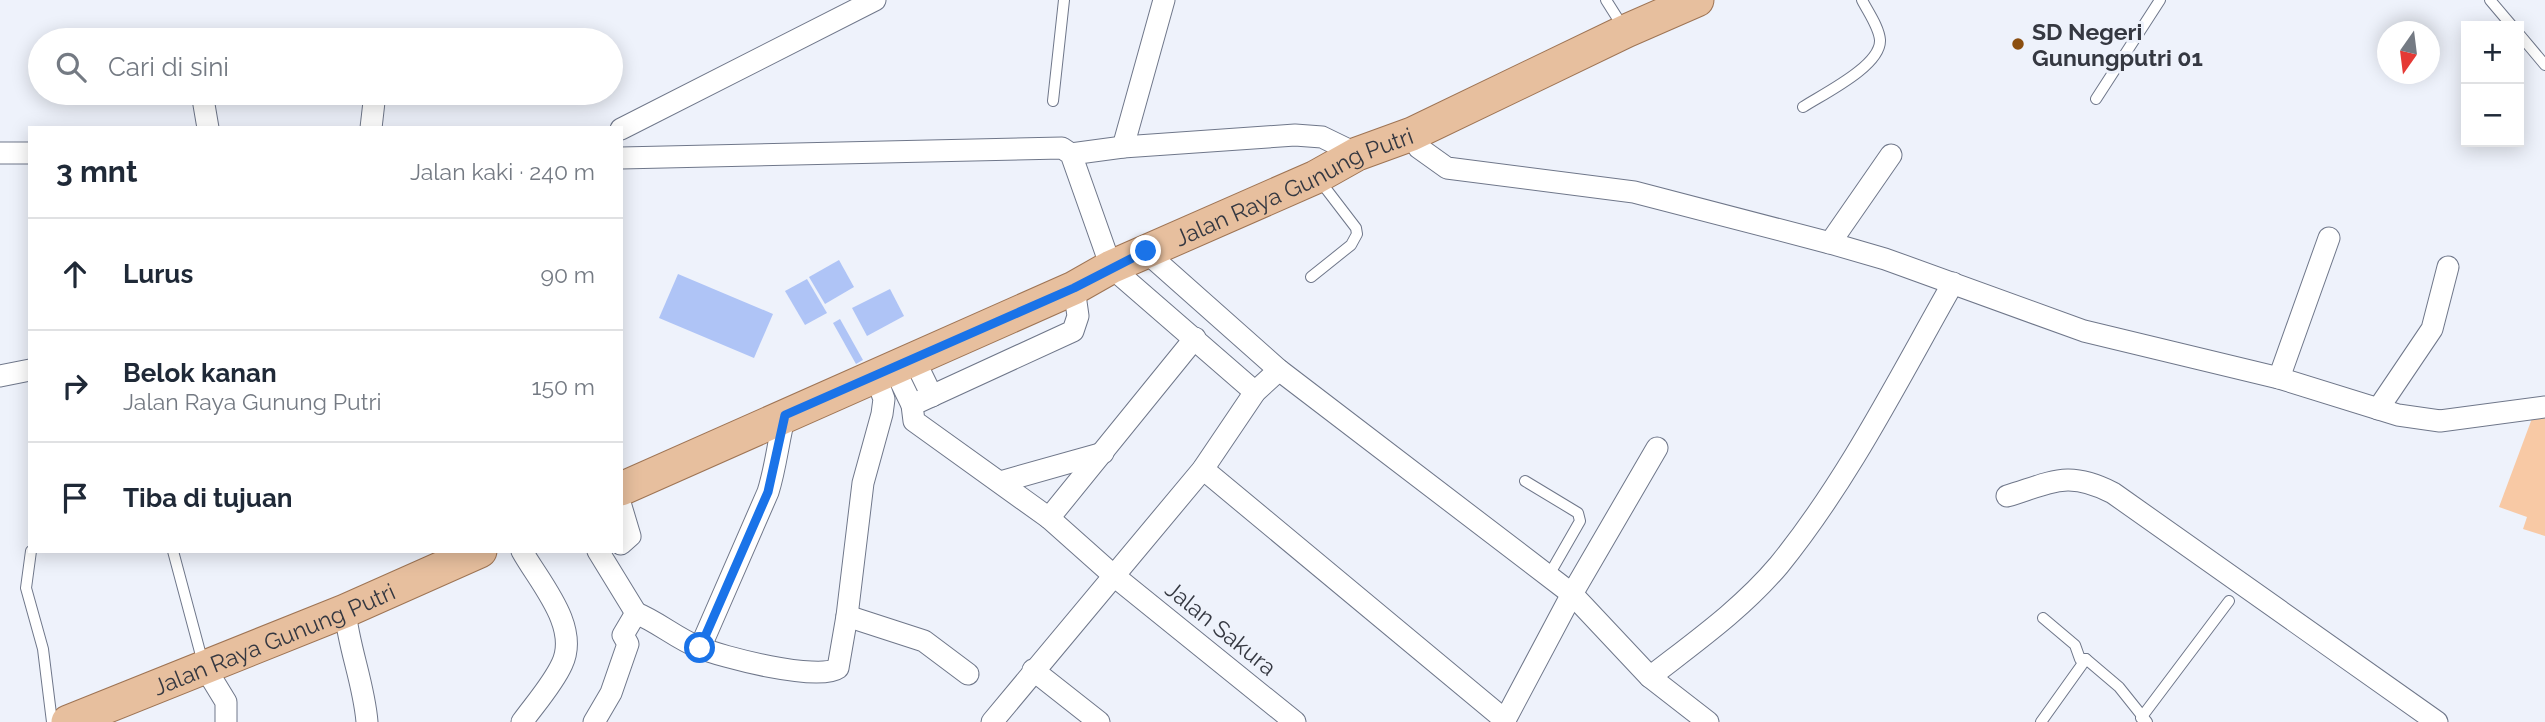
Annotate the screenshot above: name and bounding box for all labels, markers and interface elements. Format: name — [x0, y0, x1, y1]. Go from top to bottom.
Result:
place label: SD Negeri Gunungputri 01 — [2032, 18, 2203, 71]
north arrow — [2377, 21, 2440, 84]
map controls — [2461, 21, 2524, 147]
button: + — [2461, 21, 2524, 84]
search box — [28, 28, 623, 105]
marker: SD Negeri Gunungputri 01 — [2010, 36, 2026, 52]
icon: search — [52, 48, 90, 86]
text: Cari di sini — [108, 52, 229, 82]
button: − — [2461, 84, 2524, 147]
street label: Jalan Raya Gunung Putri — [1170, 121, 1416, 251]
text: 3 mnt — [56, 154, 137, 189]
text: Jalan kaki · 240 m — [410, 158, 595, 185]
route end — [1130, 235, 1161, 266]
icon: ahead — [56, 255, 94, 293]
text: Lurus — [123, 259, 193, 289]
text: 90 m — [540, 261, 595, 288]
text: Belok kanan — [123, 358, 277, 388]
icon: right — [56, 367, 94, 405]
text: 150 m — [532, 373, 595, 400]
text: Jalan Raya Gunung Putri — [123, 388, 381, 415]
icon: arrive — [56, 479, 94, 517]
text: Tiba di tujuan — [123, 483, 293, 513]
street label: Jalan Sakura — [1160, 575, 1282, 681]
street label: Jalan Raya Gunung Putri — [149, 577, 399, 700]
route start — [684, 632, 715, 663]

